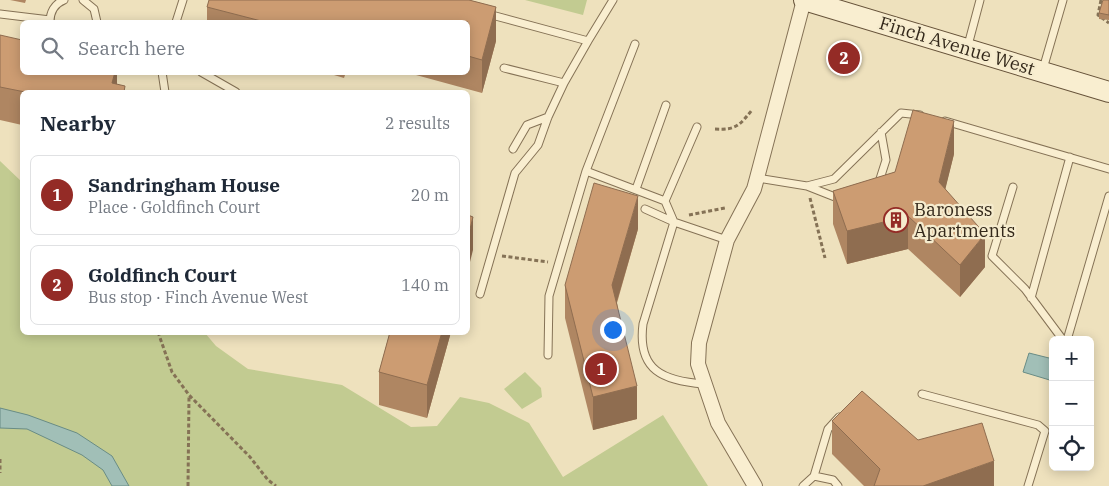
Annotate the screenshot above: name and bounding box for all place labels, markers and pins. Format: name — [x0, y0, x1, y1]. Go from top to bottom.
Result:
pin: 2 — [828, 39, 860, 77]
place label: Baroness Apartments — [914, 198, 1015, 242]
building icon: Baroness Apartments — [883, 207, 909, 233]
pin: 1 — [585, 350, 617, 388]

